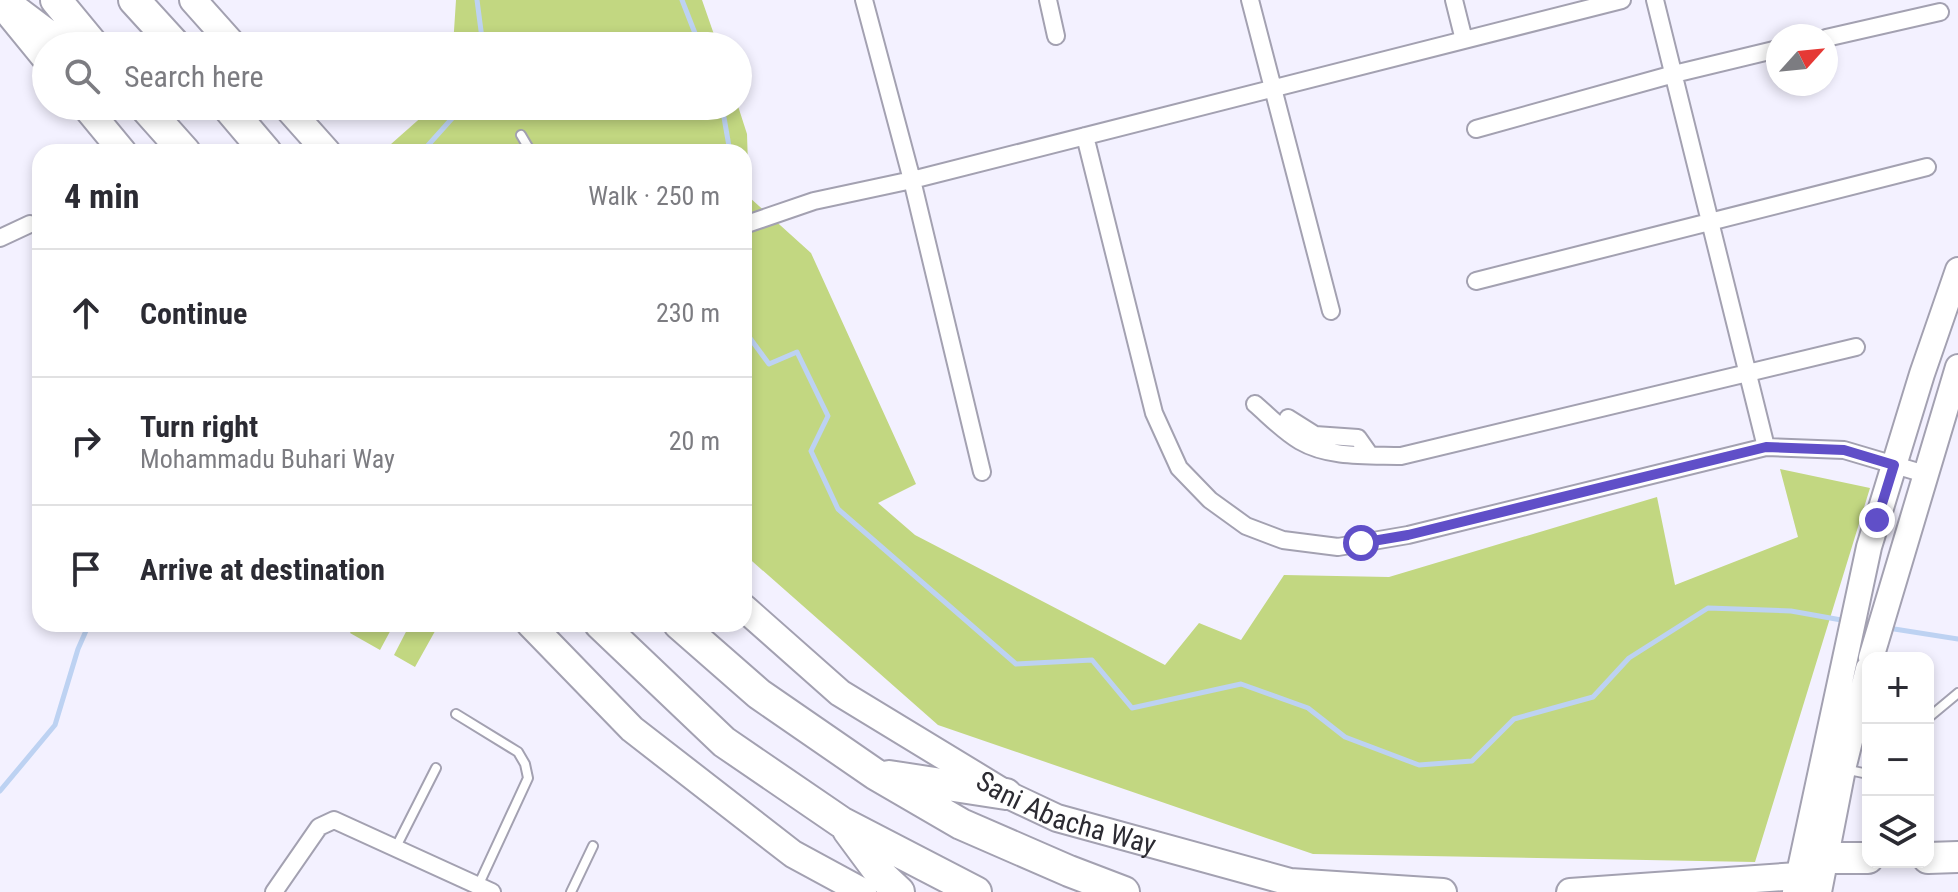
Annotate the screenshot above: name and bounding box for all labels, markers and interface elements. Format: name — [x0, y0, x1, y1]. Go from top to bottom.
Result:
north arrow — [1766, 24, 1838, 96]
search box — [32, 32, 752, 120]
icon: search — [60, 54, 104, 98]
text: Search here — [124, 59, 264, 94]
text: 4 min — [64, 176, 140, 216]
text: Walk · 250 m — [588, 181, 720, 211]
icon: ahead — [64, 291, 108, 335]
text: Continue — [140, 296, 247, 331]
text: 230 m — [656, 298, 720, 328]
text: Turn right — [140, 409, 258, 444]
icon: right — [64, 419, 108, 463]
text: 20 m — [669, 426, 720, 456]
text: Mohammadu Buhari Way — [140, 444, 395, 474]
route end — [1859, 502, 1895, 538]
route start — [1343, 525, 1379, 561]
icon: arrive — [64, 547, 108, 591]
text: Arrive at destination — [140, 552, 385, 587]
map controls — [1862, 652, 1934, 868]
button: + — [1862, 652, 1934, 724]
button: − — [1862, 724, 1934, 796]
street label: Sani Abacha Way — [970, 764, 1160, 862]
button: layers — [1862, 796, 1934, 868]

